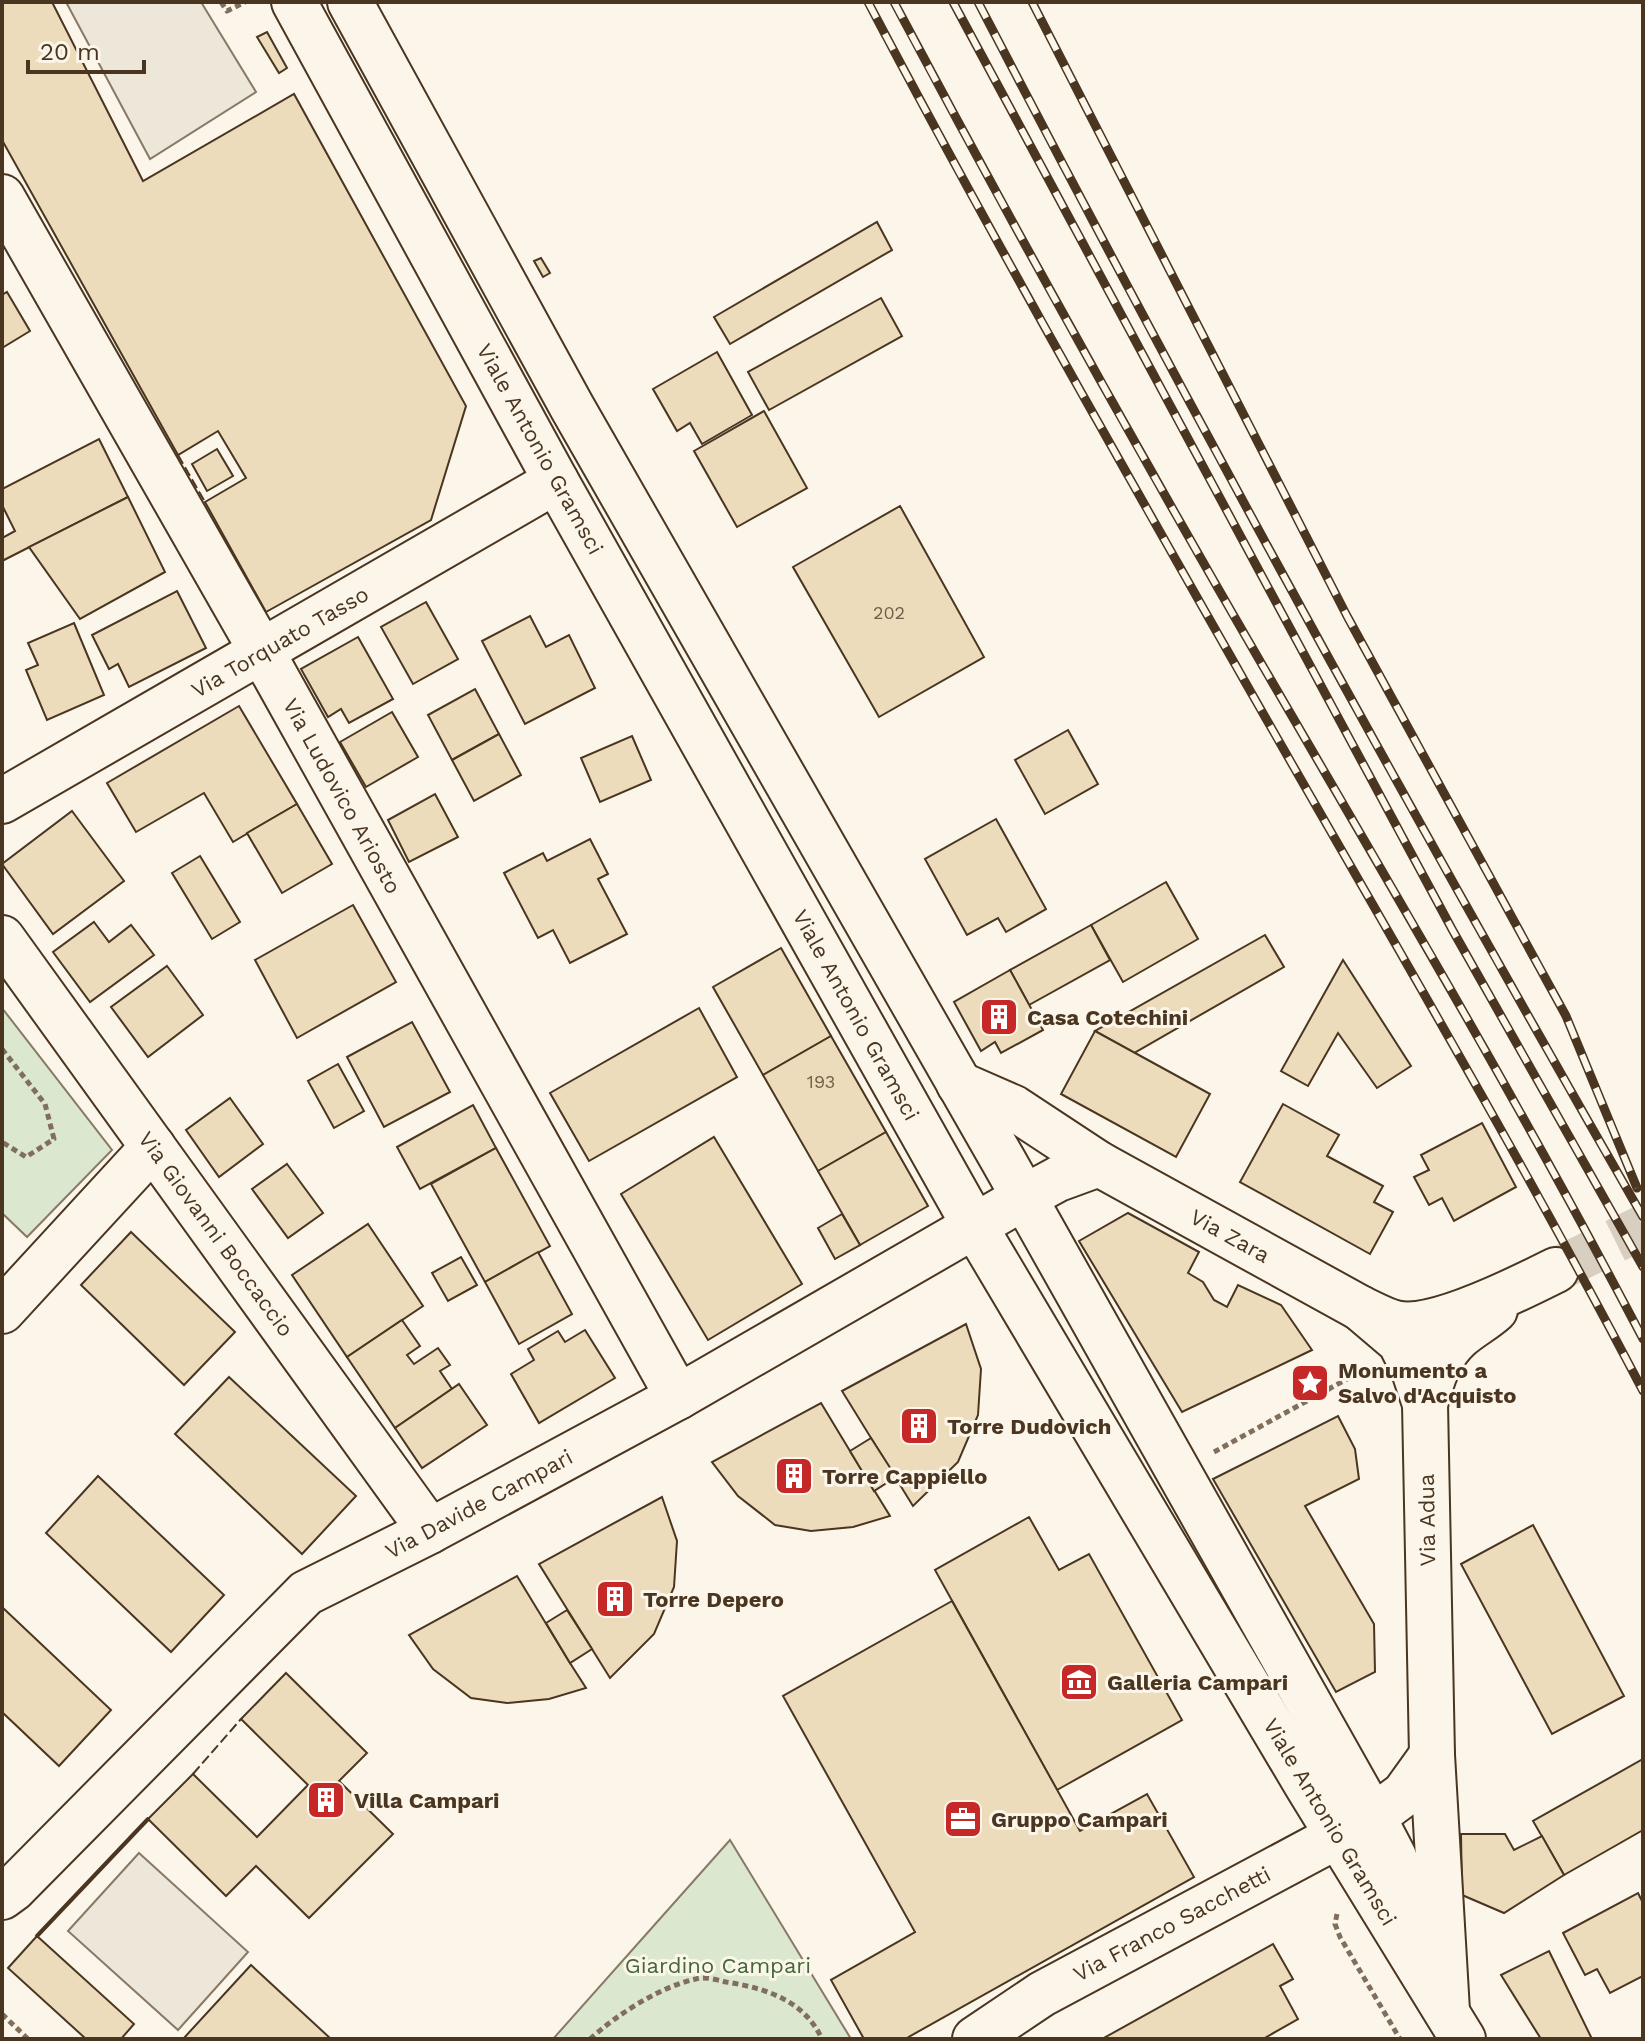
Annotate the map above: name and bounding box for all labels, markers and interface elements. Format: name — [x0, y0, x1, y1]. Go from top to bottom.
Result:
scale bar — [28, 24, 144, 74]
text: 20 m — [40, 38, 100, 66]
street label: Viale Antonio Gramsci — [472, 339, 608, 559]
street label: Via Torquato Tasso — [187, 581, 373, 703]
house number: 202 — [873, 602, 905, 623]
street label: Via Ludovico Ariosto — [278, 694, 406, 898]
street label: Viale Antonio Gramsci — [788, 905, 924, 1125]
building icon: Casa Cotechini — [978, 996, 1020, 1038]
place label: Casa Cotechini — [1027, 1005, 1188, 1030]
house number: 193 — [807, 1071, 835, 1092]
street label: Via Giovanni Boccaccio — [133, 1127, 299, 1341]
street label: Via Zara — [1186, 1204, 1274, 1268]
place label: Monumento a Salvo d'Acquisto — [1338, 1358, 1516, 1408]
place icon: Monumento a Salvo d'Acquisto — [1289, 1362, 1331, 1404]
building icon: Torre Dudovich — [898, 1405, 940, 1447]
place label: Torre Dudovich — [947, 1414, 1111, 1439]
street label: Via Davide Campari — [381, 1444, 577, 1564]
building icon: Torre Cappiello — [773, 1455, 815, 1497]
place label: Torre Cappiello — [822, 1464, 987, 1489]
street label: Via Adua — [1414, 1473, 1440, 1567]
building icon: Torre Depero — [594, 1578, 636, 1620]
place label: Torre Depero — [643, 1587, 784, 1612]
museum icon: Galleria Campari — [1058, 1661, 1100, 1703]
place label: Galleria Campari — [1107, 1670, 1288, 1695]
street label: Viale Antonio Gramsci — [1258, 1714, 1402, 1930]
building icon: Villa Campari — [305, 1779, 347, 1821]
place label: Villa Campari — [354, 1788, 500, 1813]
office icon: Gruppo Campari — [942, 1798, 984, 1840]
place label: Gruppo Campari — [991, 1807, 1168, 1832]
street label: Via Franco Sacchetti — [1069, 1861, 1275, 1987]
park label: Giardino Campari — [625, 1953, 811, 1978]

